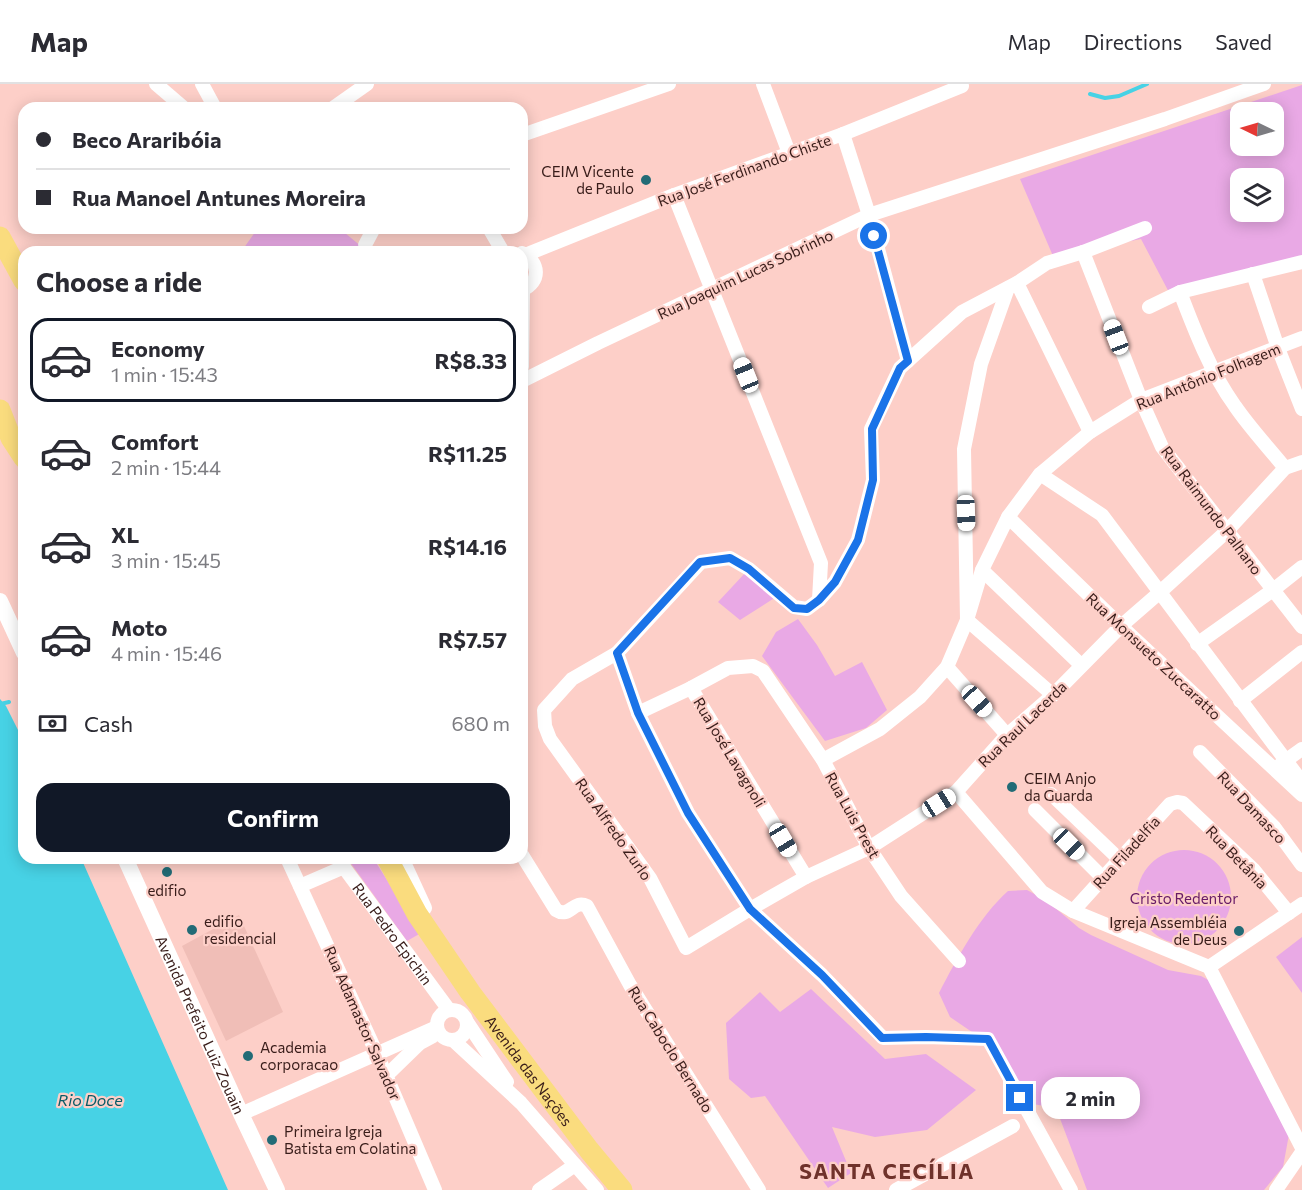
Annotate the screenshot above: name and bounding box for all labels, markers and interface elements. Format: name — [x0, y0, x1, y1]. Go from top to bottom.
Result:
text: Map — [30, 24, 88, 58]
text: Map — [1008, 29, 1051, 54]
text: Directions — [1084, 29, 1182, 54]
text: Saved — [1215, 29, 1272, 54]
north arrow — [1230, 102, 1284, 156]
map controls — [1230, 102, 1284, 222]
text: Beco Araribóia — [72, 126, 222, 153]
street label: Rua José Ferdinando Chiste — [655, 130, 833, 210]
place label: CEIM Vicente de Paulo — [541, 162, 634, 197]
button: layers — [1230, 168, 1284, 222]
marker: CEIM Vicente de Paulo — [639, 173, 653, 187]
text: Rua Manoel Antunes Moreira — [72, 184, 366, 211]
route start — [860, 222, 887, 249]
street label: Rua Joaquim Lucas Sobrinho — [654, 225, 836, 323]
text: Choose a ride — [36, 265, 202, 298]
car — [1101, 317, 1131, 357]
icon: car — [39, 333, 93, 387]
text: Economy — [111, 335, 205, 362]
street label: Rua Antônio Folhagem — [1133, 339, 1283, 413]
text: R$8.33 — [435, 347, 507, 374]
car — [731, 355, 761, 395]
text: 1 min · 15:43 — [111, 362, 218, 386]
icon: car — [39, 426, 93, 480]
text: Comfort — [111, 428, 199, 455]
text: R$11.25 — [428, 440, 507, 467]
street label: Rua Raimundo Palhano — [1158, 442, 1266, 578]
text: 2 min · 15:44 — [111, 455, 221, 479]
car — [956, 495, 976, 531]
icon: car — [39, 519, 93, 573]
text: XL — [111, 521, 139, 548]
text: R$14.16 — [428, 533, 507, 560]
text: 3 min · 15:45 — [111, 548, 221, 572]
street label: Rua Monsueto Zuccaratto — [1083, 589, 1225, 723]
icon: car — [39, 612, 93, 666]
text: Moto — [111, 614, 167, 641]
text: R$7.57 — [438, 626, 507, 653]
text: 4 min · 15:46 — [111, 641, 222, 665]
street label: Rua Raul Lacerda — [974, 677, 1070, 771]
car — [958, 682, 996, 720]
street label: Rua José Lavagnoli — [690, 694, 770, 810]
icon: cash — [36, 707, 69, 740]
text: Cash — [84, 710, 133, 737]
text: 680 m — [451, 711, 510, 735]
street label: Rua Damasco — [1214, 767, 1290, 847]
street label: Rua Luis Prest — [822, 769, 884, 861]
place label: CEIM Anjo da Guarda — [1024, 769, 1096, 804]
street label: Rua Alfredo Zurlo — [572, 774, 656, 884]
marker: CEIM Anjo da Guarda — [1005, 780, 1019, 794]
button: Confirm — [36, 783, 510, 852]
car — [919, 786, 959, 820]
street label: Rua Filadelfia — [1089, 812, 1163, 892]
car — [766, 820, 800, 860]
street label: Rua Betânia — [1202, 822, 1272, 892]
car — [1050, 825, 1088, 863]
marker: edifio — [160, 865, 174, 879]
street label: Rua Pedro Epichin — [349, 879, 436, 988]
place label: edifio — [147, 881, 187, 899]
park label: Cristo Redentor — [1130, 889, 1238, 907]
place label: edifio residencial — [204, 912, 276, 947]
place label: Igreja Assembléia de Deus — [1109, 913, 1227, 948]
marker: edifio residencial — [185, 923, 199, 937]
marker: Igreja Assembléia de Deus — [1232, 924, 1246, 938]
street label: Avenida Prefeito Luiz Zouain — [152, 933, 249, 1117]
street label: Rua Adamastor Salvador — [321, 943, 405, 1103]
street label: Rua Caboclo Bernado — [625, 982, 717, 1116]
street label: Avenida das Nações — [482, 1012, 577, 1129]
place label: Academia corporacao — [260, 1038, 338, 1073]
marker: Academia corporacao — [241, 1049, 255, 1063]
callout: 2 min — [1041, 1077, 1140, 1119]
route end — [1006, 1084, 1033, 1111]
text: 2 min — [1066, 1086, 1115, 1110]
water label: Rio Doce — [57, 1090, 123, 1109]
place label: Primeira Igreja Batista em Colatina — [284, 1122, 416, 1157]
marker: Primeira Igreja Batista em Colatina — [265, 1133, 279, 1147]
district label: SANTA CECÍLIA — [799, 1158, 975, 1183]

